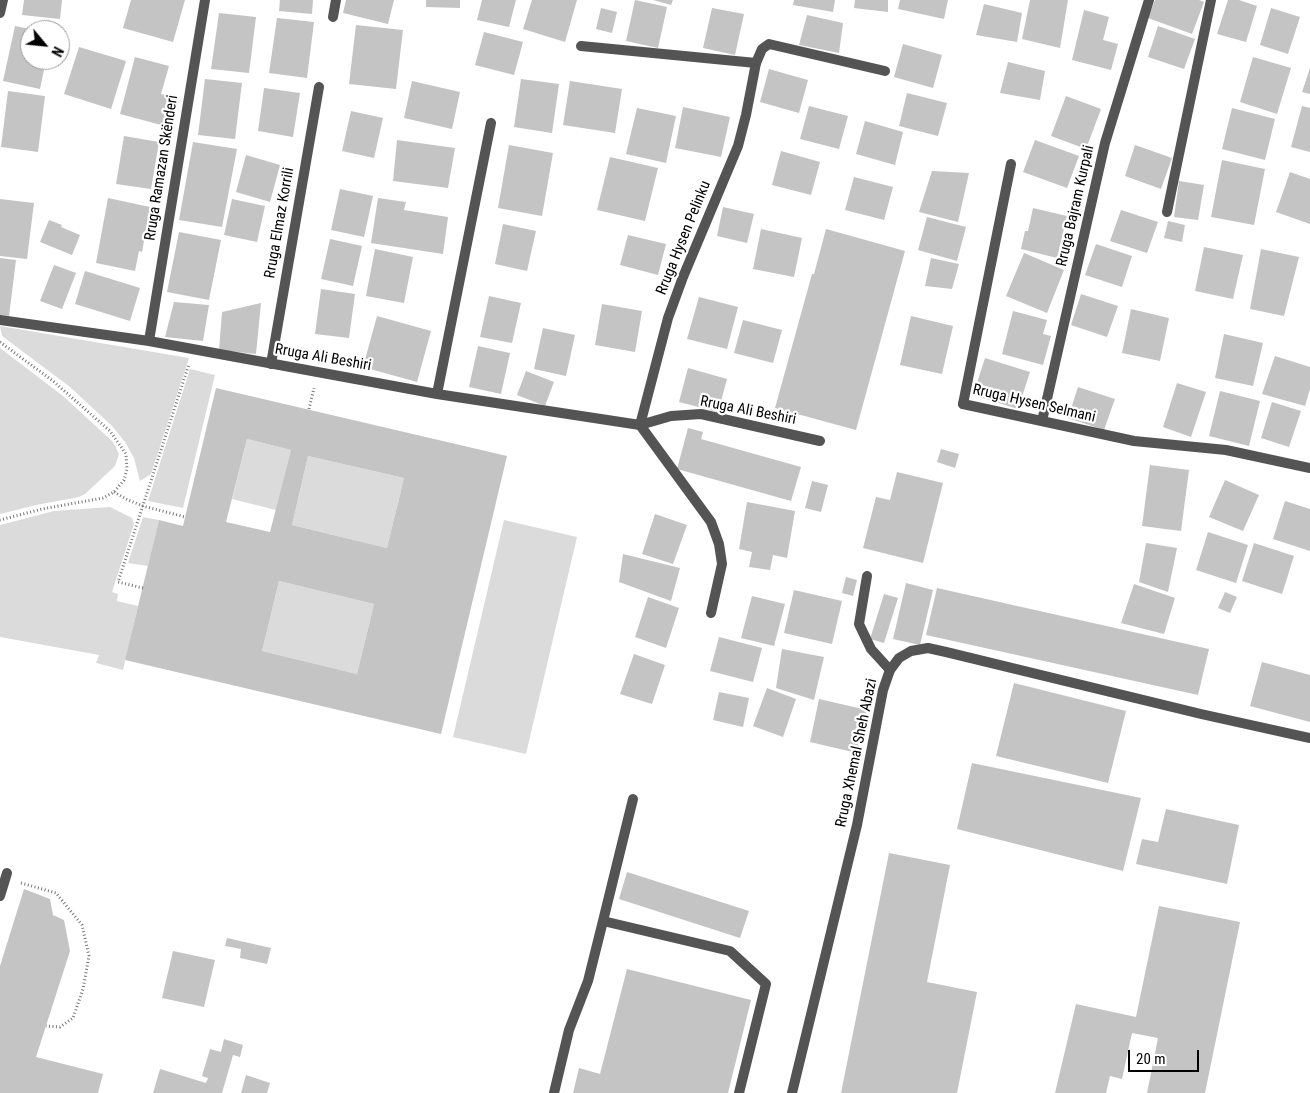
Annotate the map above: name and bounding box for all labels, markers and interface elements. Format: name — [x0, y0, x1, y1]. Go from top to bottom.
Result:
north arrow — [20, 20, 70, 70]
text: N — [48, 44, 66, 59]
street label: Rruga Ramazan Skënderi — [142, 94, 182, 242]
street label: Rruga Bajram Kurpali — [1053, 144, 1099, 268]
street label: Rruga Elmaz Korrili — [261, 166, 299, 280]
street label: Rruga Hysen Pelinku — [653, 178, 715, 298]
street label: Rruga Ali Beshiri — [273, 341, 373, 375]
street label: Rruga Hysen Selmani — [971, 381, 1097, 427]
street label: Rruga Ali Beshiri — [698, 393, 798, 429]
street label: Rruga Xhemal Sheh Abazi — [832, 677, 882, 829]
scale bar — [1130, 1040, 1201, 1072]
text: 20 m — [1136, 1050, 1166, 1068]

